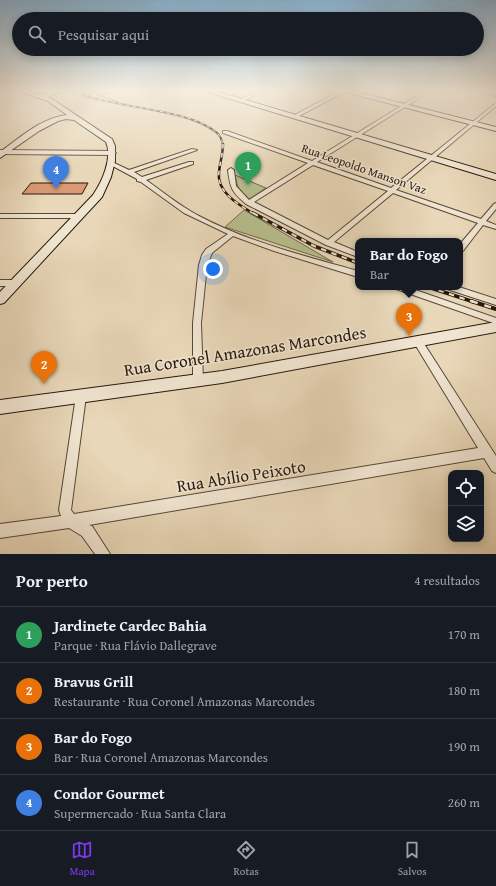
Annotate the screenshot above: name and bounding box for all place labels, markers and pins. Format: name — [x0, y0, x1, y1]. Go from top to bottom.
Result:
pin: 1 — [235, 152, 261, 185]
pin: 4 — [43, 156, 69, 189]
pin: 3 — [396, 303, 422, 336]
pin: 2 — [31, 351, 57, 384]

